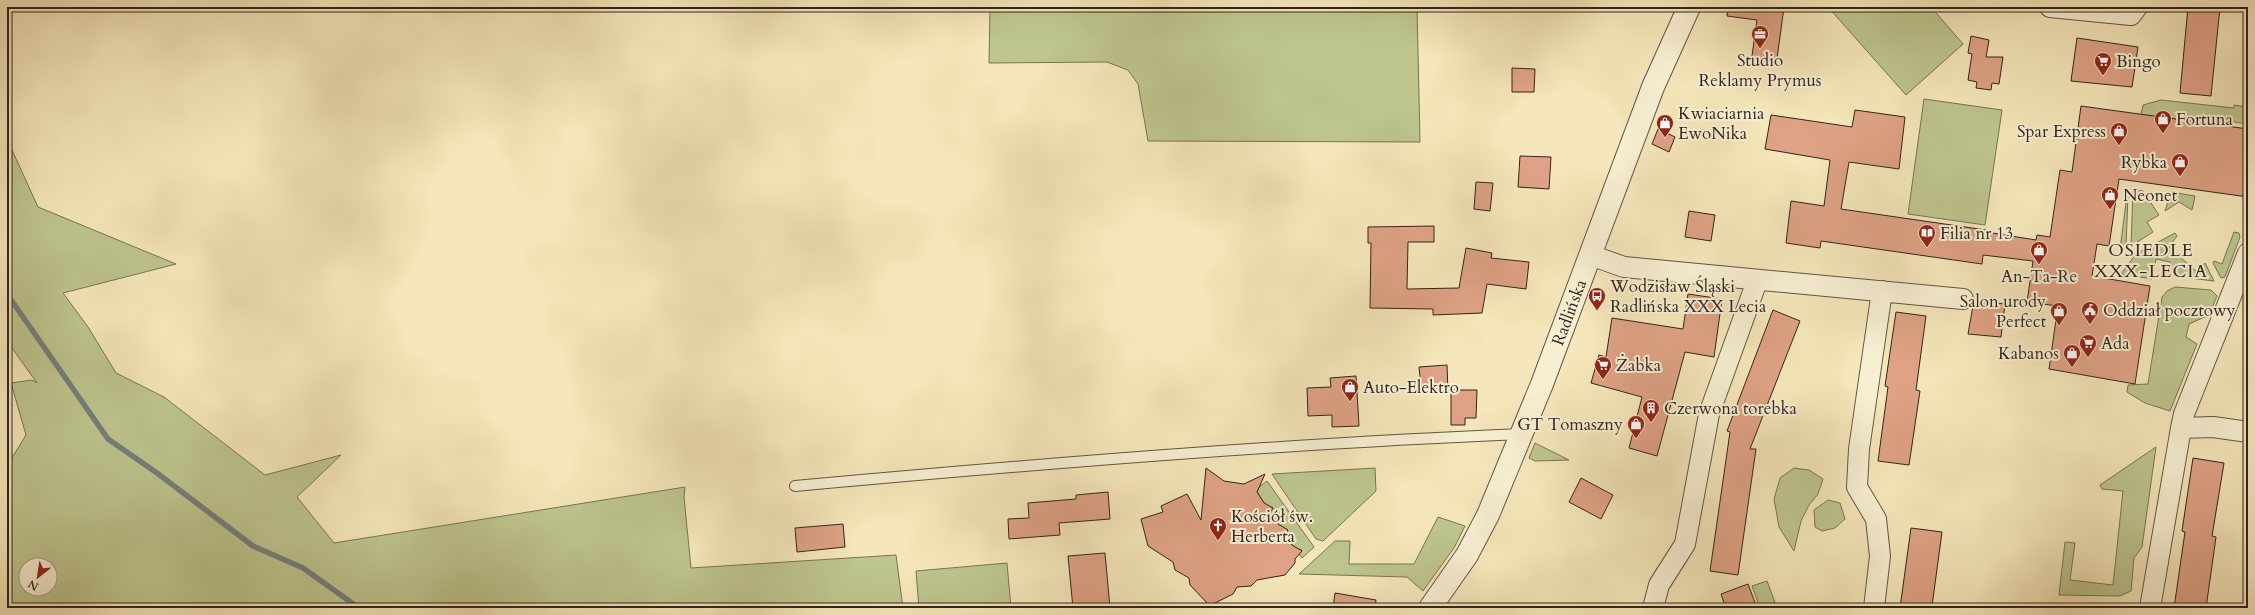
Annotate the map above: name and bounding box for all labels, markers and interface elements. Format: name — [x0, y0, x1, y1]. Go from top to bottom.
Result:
office icon: Studio Reklamy Prymus — [1750, 24, 1770, 49]
place label: Studio Reklamy Prymus — [1699, 49, 1822, 92]
place label: Bingo — [2116, 50, 2161, 73]
supermarket icon: Bingo — [2093, 51, 2113, 76]
place label: Kwiaciarnia EwoNika — [1678, 102, 1765, 145]
place label: Fortuna — [2176, 108, 2233, 131]
shop icon: Fortuna — [2153, 109, 2173, 134]
shop icon: Kwiaciarnia EwoNika — [1655, 113, 1675, 138]
place label: Spar Express — [2017, 120, 2106, 143]
shop icon: Spar Express — [2109, 121, 2129, 146]
place label: Rybka — [2121, 151, 2168, 174]
shop icon: Rybka — [2170, 152, 2190, 177]
place label: Neonet — [2123, 184, 2178, 207]
shop icon: Neonet — [2100, 185, 2120, 210]
place label: Filia nr 13 — [1940, 222, 2013, 245]
library icon: Filia nr 13 — [1917, 223, 1937, 248]
district label: OSIEDLE XXX-LECIA — [2094, 238, 2208, 284]
shop icon: An-Ta-Re — [2029, 240, 2049, 265]
place label: An-Ta-Re — [2001, 265, 2077, 288]
street label: Radlińska — [1546, 275, 1592, 349]
place label: Wodzisław Śląski Radlińska XXX Lecia — [1609, 275, 1767, 318]
bus stop icon: Wodzisław Śląski Radlińska XXX Lecia — [1587, 286, 1607, 311]
place label: Salon urody Perfect — [1960, 290, 2047, 333]
place label: Oddział pocztowy — [2103, 299, 2236, 322]
public building icon: Oddział pocztowy — [2080, 300, 2100, 325]
shop icon: Salon urody Perfect — [2049, 301, 2069, 326]
place label: Ada — [2101, 332, 2130, 355]
supermarket icon: Ada — [2078, 333, 2098, 358]
place label: Kabanos — [1998, 342, 2059, 365]
shop icon: Kabanos — [2062, 343, 2082, 368]
place label: Żabka — [1616, 354, 1662, 377]
supermarket icon: Żabka — [1593, 355, 1613, 380]
place label: Auto-Elektro — [1363, 376, 1459, 399]
shop icon: Auto-Elektro — [1340, 377, 1360, 402]
place label: Czerwona torebka — [1664, 397, 1798, 420]
building icon: Czerwona torebka — [1641, 398, 1661, 423]
place label: GT Tomaszny — [1517, 413, 1623, 436]
shop icon: GT Tomaszny — [1626, 414, 1646, 439]
place label: Kościół św. Herberta — [1231, 505, 1313, 548]
church icon: Kościół św. Herberta — [1208, 516, 1228, 541]
north arrow — [18, 557, 58, 597]
text: N — [25, 576, 41, 594]

